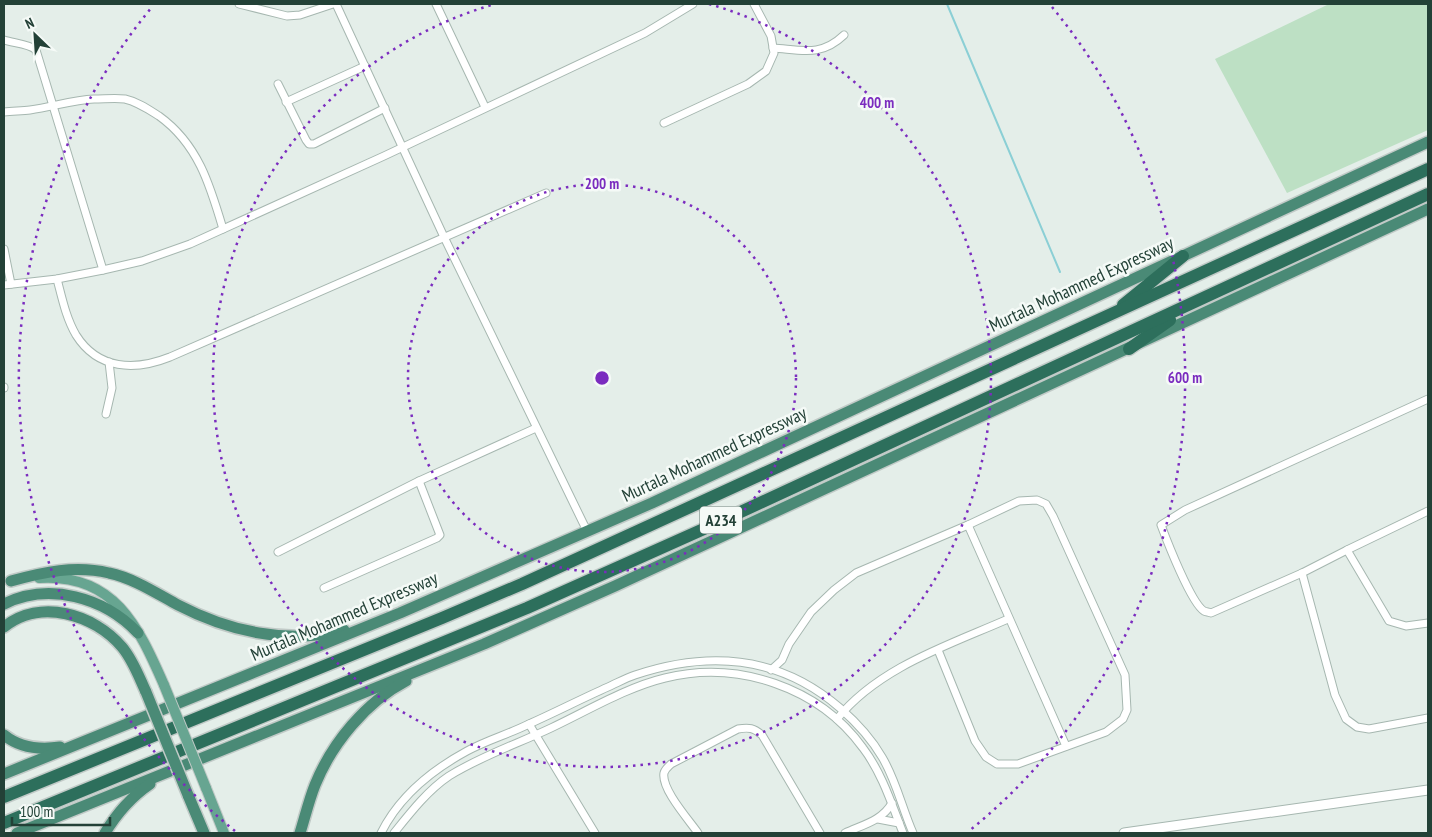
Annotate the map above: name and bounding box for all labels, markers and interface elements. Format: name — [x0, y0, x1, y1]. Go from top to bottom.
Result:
north arrow — [10, 10, 60, 60]
text: N — [22, 13, 37, 33]
text: 400 m — [860, 93, 894, 112]
text: 200 m — [585, 174, 619, 193]
street label: Murtala Mohammed Expressway — [985, 231, 1177, 337]
text: 600 m — [1168, 368, 1202, 387]
centre of rings — [593, 369, 611, 387]
street label: Murtala Mohammed Expressway — [618, 401, 810, 507]
road number: A234 — [700, 506, 742, 534]
street label: Murtala Mohammed Expressway — [247, 566, 441, 666]
scale bar — [12, 794, 110, 826]
text: 100 m — [20, 802, 53, 821]

